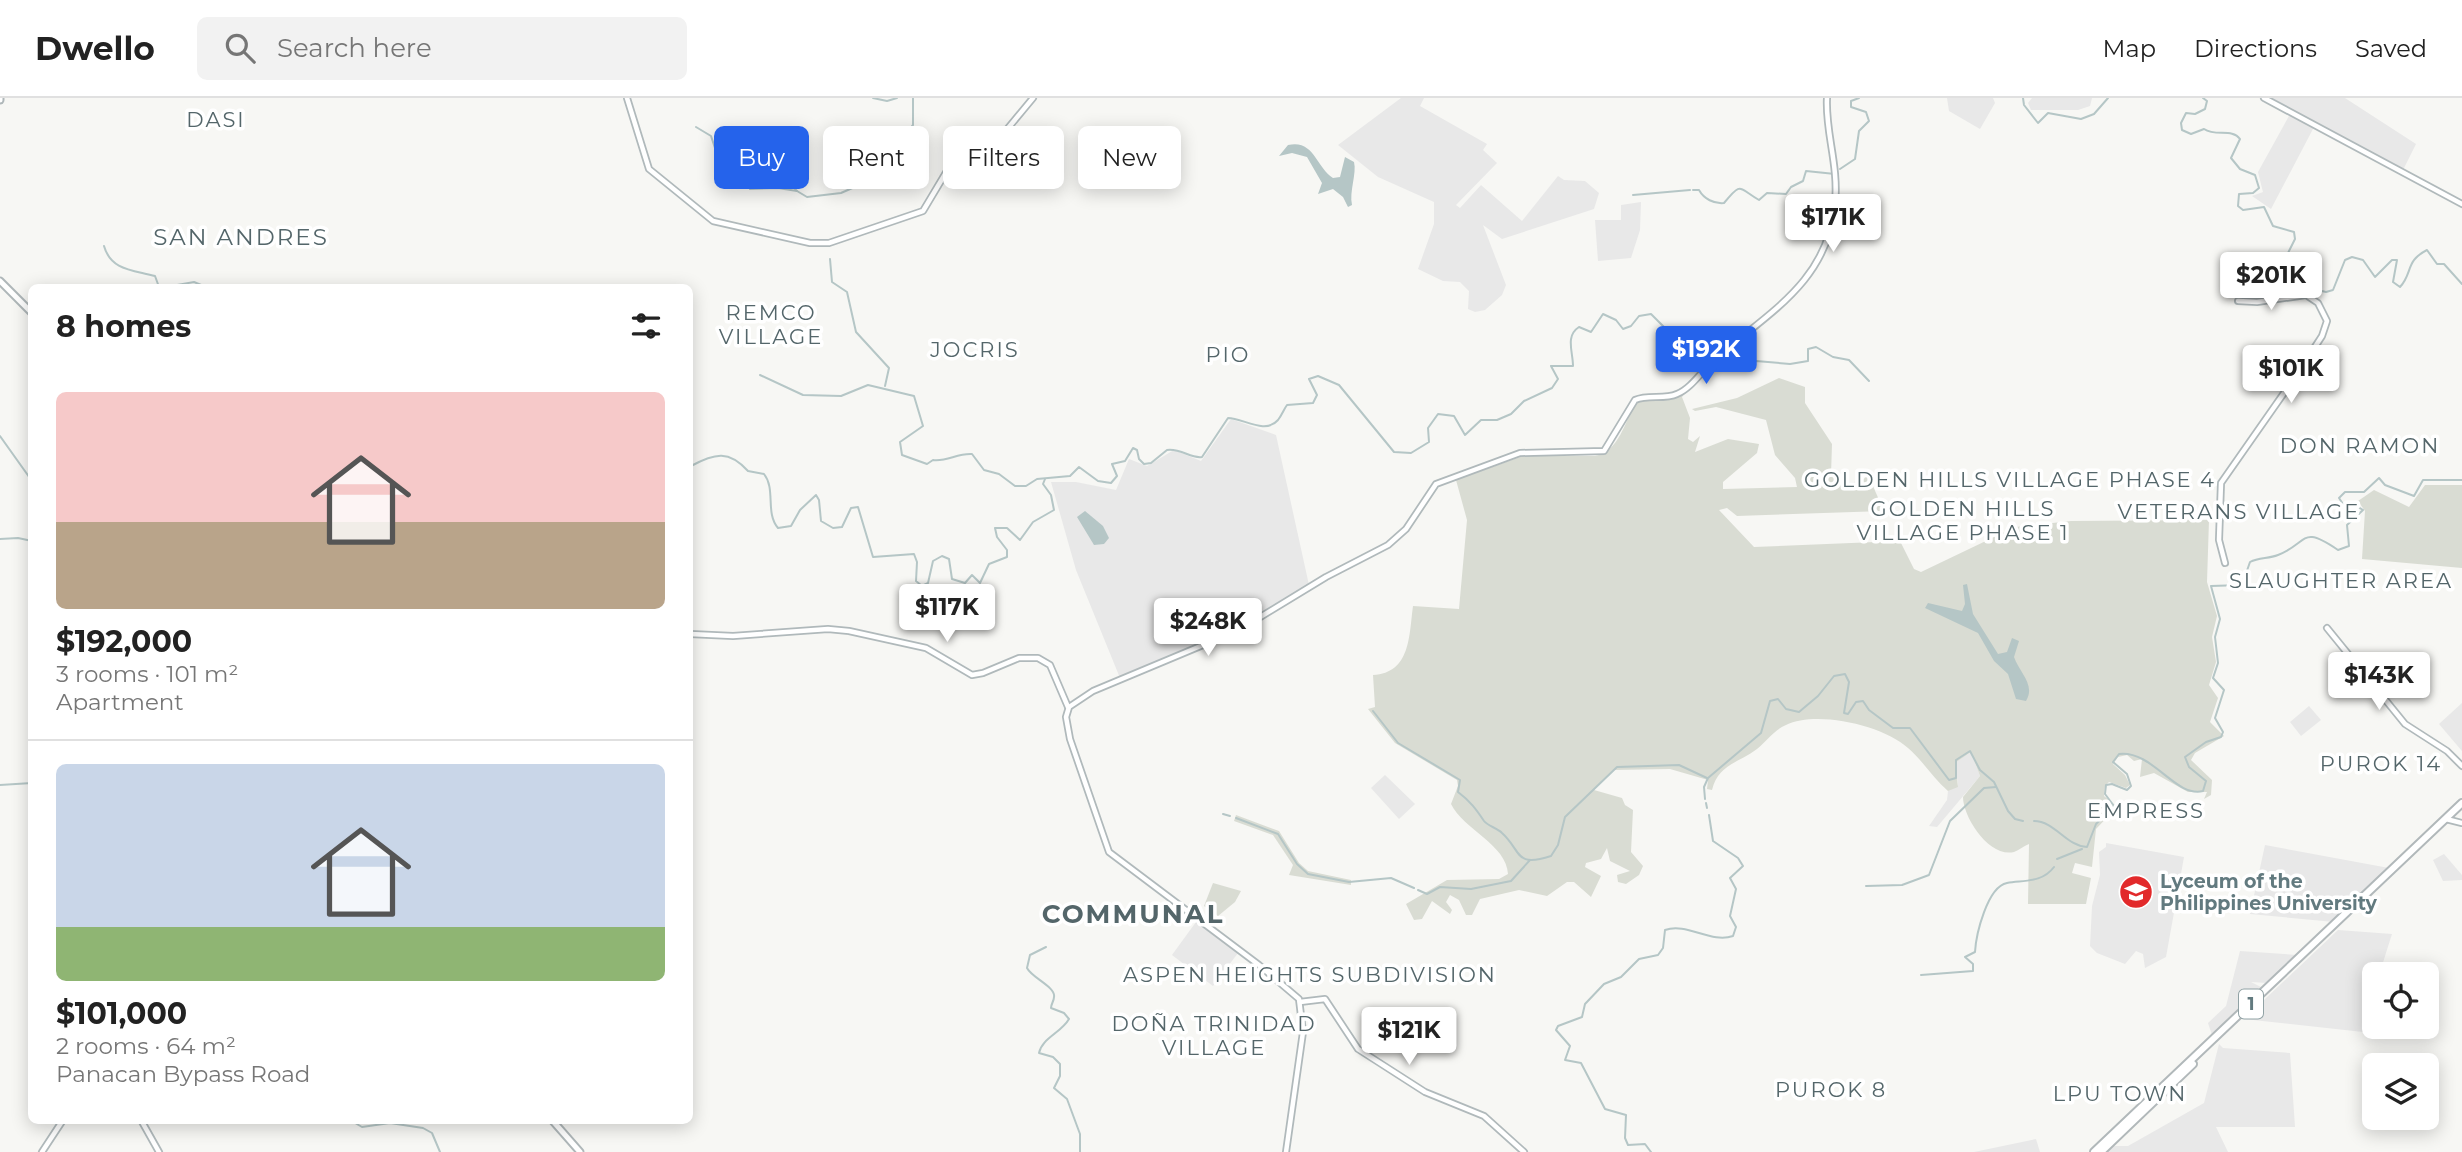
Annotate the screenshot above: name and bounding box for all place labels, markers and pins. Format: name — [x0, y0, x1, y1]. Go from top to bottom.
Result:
pin: $171K — [1784, 194, 1882, 254]
pin: $201K — [2222, 252, 2320, 312]
pin: $192K — [1657, 327, 1755, 386]
pin: $101K — [2242, 345, 2340, 405]
pin: $117K — [898, 584, 996, 644]
pin: $248K — [1159, 598, 1257, 658]
pin: $143K — [2330, 652, 2428, 712]
place label: Lyceum of the Philippines University — [2160, 870, 2377, 915]
school or university icon: Lyceum of the Philippines University — [2117, 873, 2155, 911]
pin: $121K — [1360, 1007, 1458, 1067]

